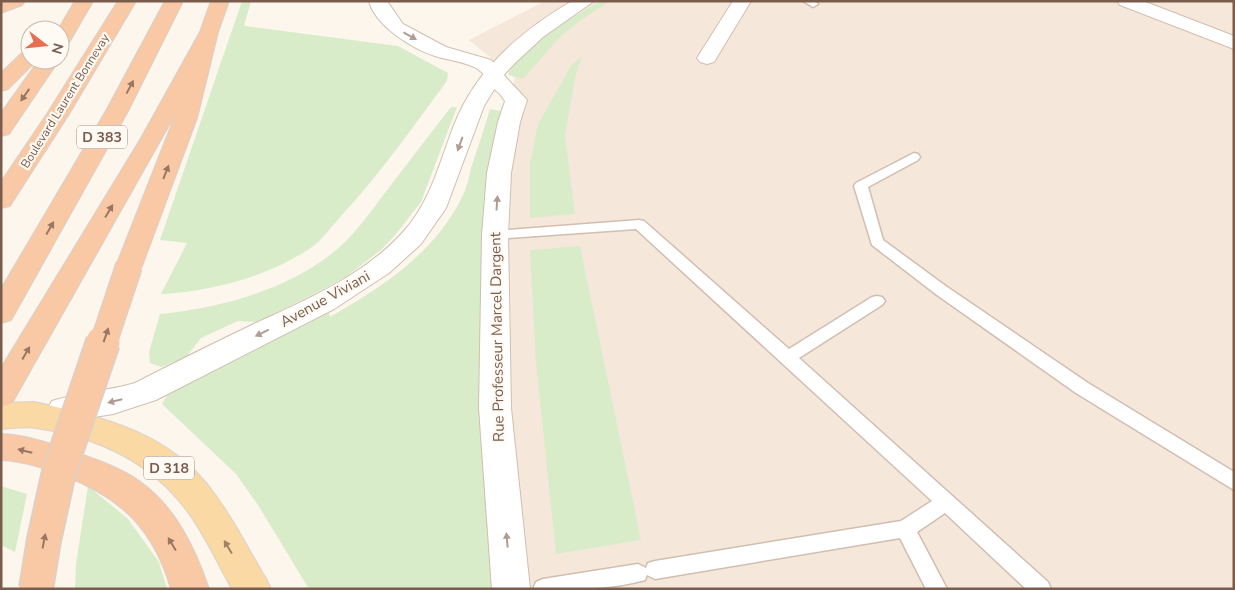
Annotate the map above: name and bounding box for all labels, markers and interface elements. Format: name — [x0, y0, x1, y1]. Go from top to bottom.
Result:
north arrow — [20, 20, 70, 70]
street label: Boulevard Laurent Bonnevay — [17, 30, 113, 171]
one-way arrow — [402, 32, 417, 40]
text: N — [46, 41, 68, 56]
one-way arrow — [125, 80, 134, 93]
one-way arrow — [21, 88, 31, 101]
road number: D 383 — [77, 125, 127, 148]
one-way arrow — [456, 137, 464, 152]
one-way arrow — [162, 164, 170, 179]
one-way arrow — [493, 195, 501, 211]
one-way arrow — [105, 204, 113, 219]
one-way arrow — [45, 222, 54, 235]
street label: Rue Professeur Marcel Dargent — [485, 231, 509, 442]
street label: Avenue Viviani — [276, 266, 374, 332]
one-way arrow — [102, 327, 110, 342]
one-way arrow — [255, 329, 270, 337]
one-way arrow — [21, 347, 30, 360]
one-way arrow — [108, 397, 123, 405]
one-way arrow — [18, 447, 33, 455]
road number: D 318 — [144, 456, 194, 479]
one-way arrow — [502, 532, 510, 548]
one-way arrow — [40, 533, 48, 548]
one-way arrow — [167, 538, 176, 551]
one-way arrow — [223, 540, 232, 553]

